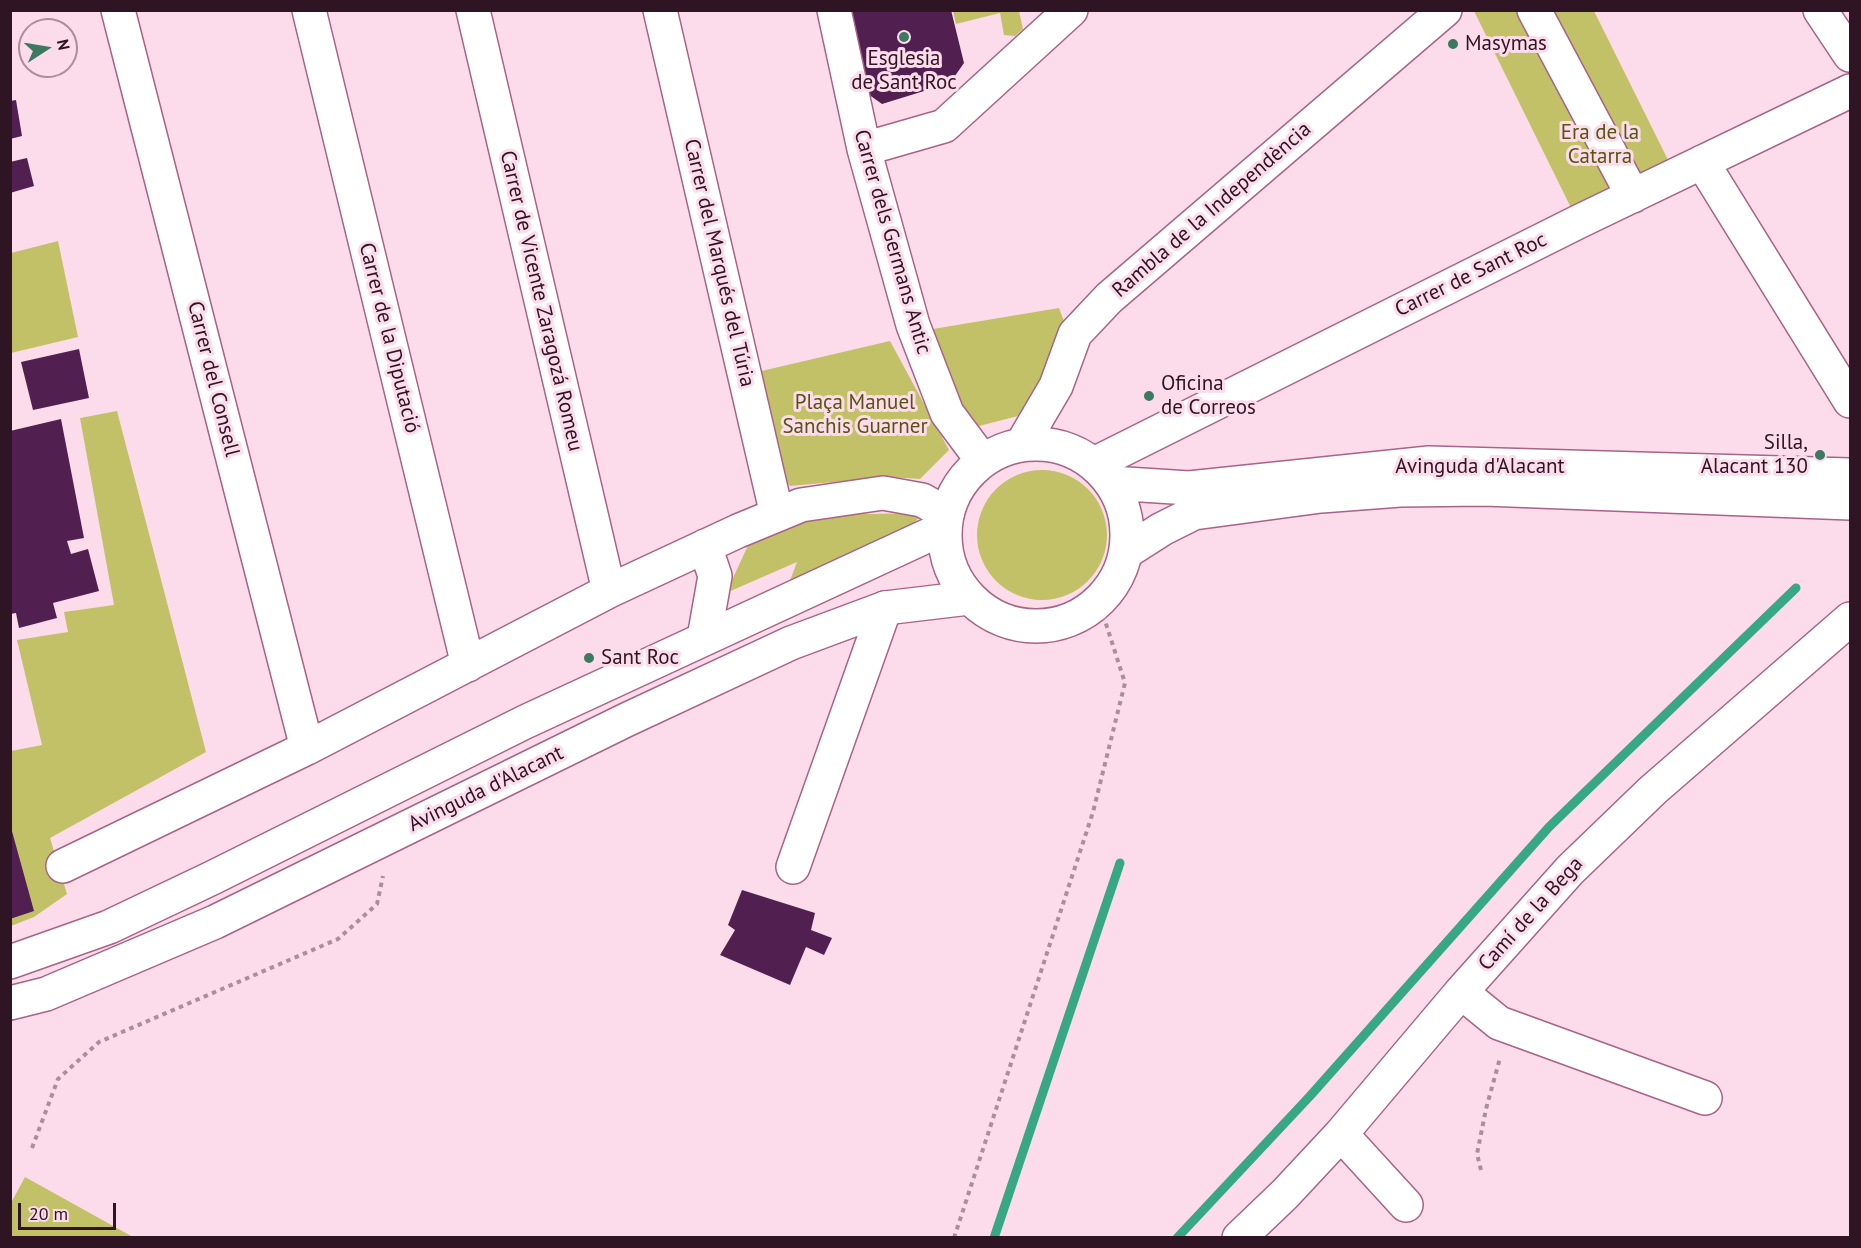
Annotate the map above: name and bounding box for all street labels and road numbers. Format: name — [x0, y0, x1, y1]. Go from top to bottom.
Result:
street label: Rambla de la Independència — [1107, 117, 1317, 303]
street label: Carrer dels Germans Antic — [848, 127, 936, 357]
street label: Carrer del Marqués del Túria — [678, 137, 760, 389]
street label: Carrer de Vicente Zaragozá Romeu — [494, 148, 588, 454]
street label: Carrer de Sant Roc — [1391, 227, 1551, 323]
street label: Carrer de la Diputació — [353, 240, 425, 436]
street label: Carrer del Consell — [182, 299, 244, 459]
street label: Avinguda d'Alacant — [1395, 454, 1565, 480]
street label: Avinguda d'Alacant — [404, 741, 568, 837]
street label: Camí de la Bega — [1473, 852, 1589, 976]

